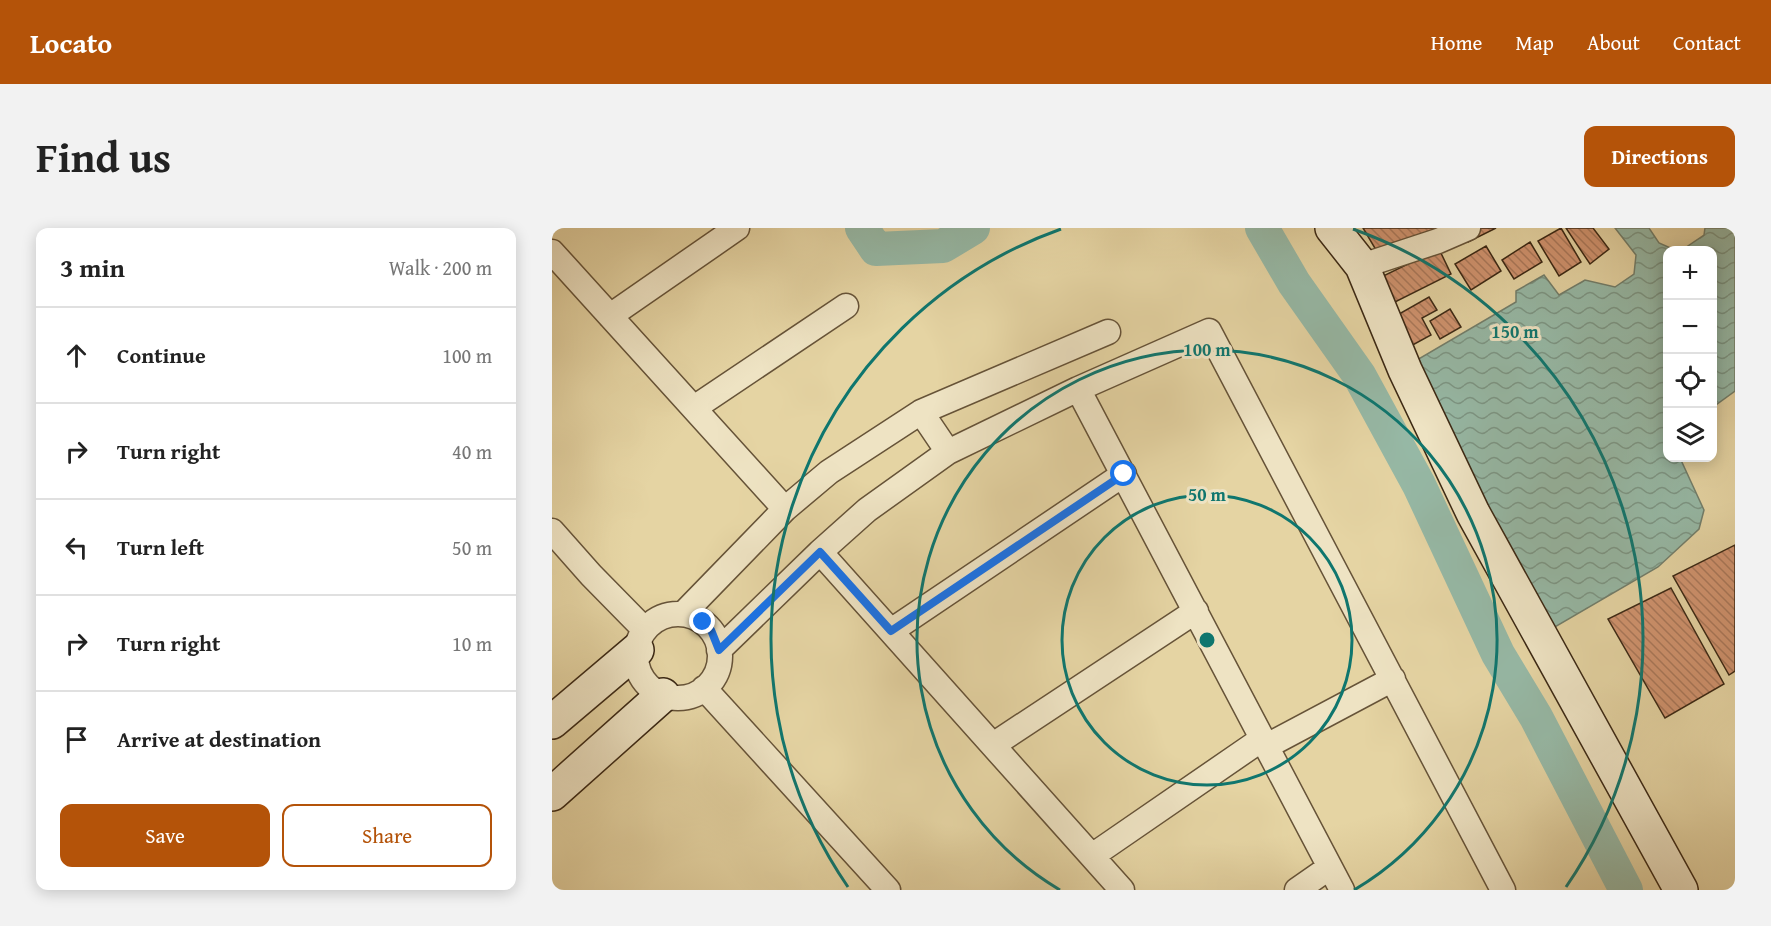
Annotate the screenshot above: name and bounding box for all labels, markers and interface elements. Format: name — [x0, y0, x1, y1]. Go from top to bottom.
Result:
text: Locato — [30, 22, 112, 63]
text: Home — [1431, 27, 1482, 58]
text: Map — [1515, 27, 1554, 58]
text: About — [1587, 27, 1640, 58]
text: Contact — [1673, 27, 1741, 58]
text: Find us — [36, 126, 171, 187]
button: Directions — [1584, 126, 1735, 187]
map controls — [1663, 246, 1717, 462]
button: + — [1663, 246, 1717, 300]
text: 3 min — [60, 248, 125, 287]
text: Walk · 200 m — [389, 253, 492, 282]
button: − — [1663, 300, 1717, 354]
text: 150 m — [1491, 318, 1539, 345]
text: 100 m — [1183, 336, 1231, 363]
icon: ahead — [60, 339, 93, 372]
text: Continue — [117, 339, 206, 371]
text: 100 m — [442, 341, 492, 370]
button: locate — [1663, 354, 1717, 408]
button: layers — [1663, 408, 1717, 462]
icon: right — [60, 435, 93, 468]
text: Turn right — [117, 435, 220, 467]
text: 40 m — [452, 437, 492, 466]
route start — [1110, 460, 1136, 486]
text: 50 m — [1188, 481, 1227, 508]
icon: left — [60, 531, 93, 564]
text: Turn left — [117, 531, 204, 563]
text: 50 m — [452, 533, 492, 562]
route end — [689, 608, 715, 634]
icon: right — [60, 627, 93, 660]
text: Turn right — [117, 627, 220, 659]
text: 10 m — [452, 629, 492, 658]
centre of rings — [1197, 630, 1217, 650]
icon: arrive — [60, 723, 93, 756]
text: Arrive at destination — [117, 723, 321, 755]
button: Save — [60, 804, 270, 867]
button: Share — [282, 804, 492, 867]

